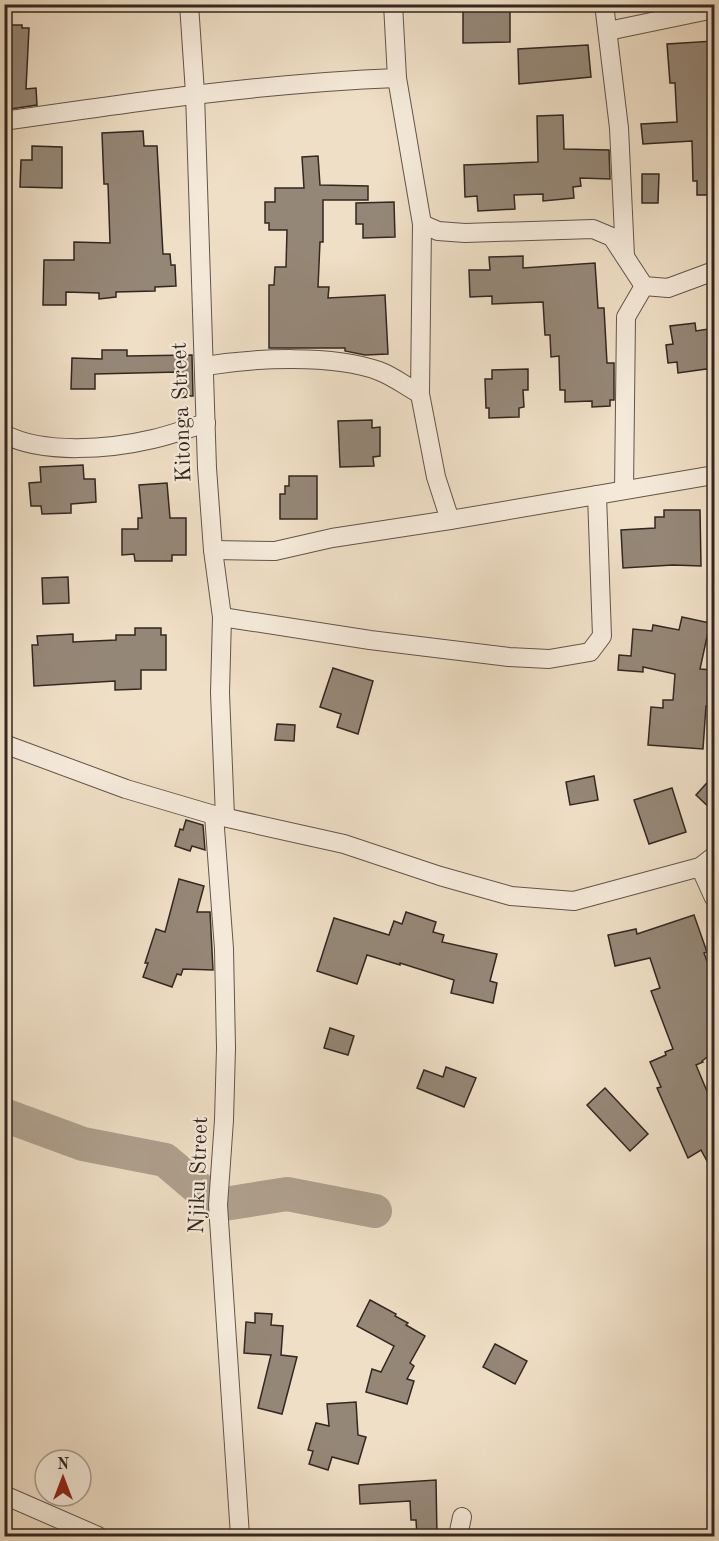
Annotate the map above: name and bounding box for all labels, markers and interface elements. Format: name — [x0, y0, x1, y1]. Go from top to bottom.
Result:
street label: Kitonga Street — [169, 342, 195, 482]
street label: Njiku Street — [186, 1116, 212, 1234]
north arrow — [33, 1448, 93, 1508]
text: N — [57, 1457, 70, 1473]

